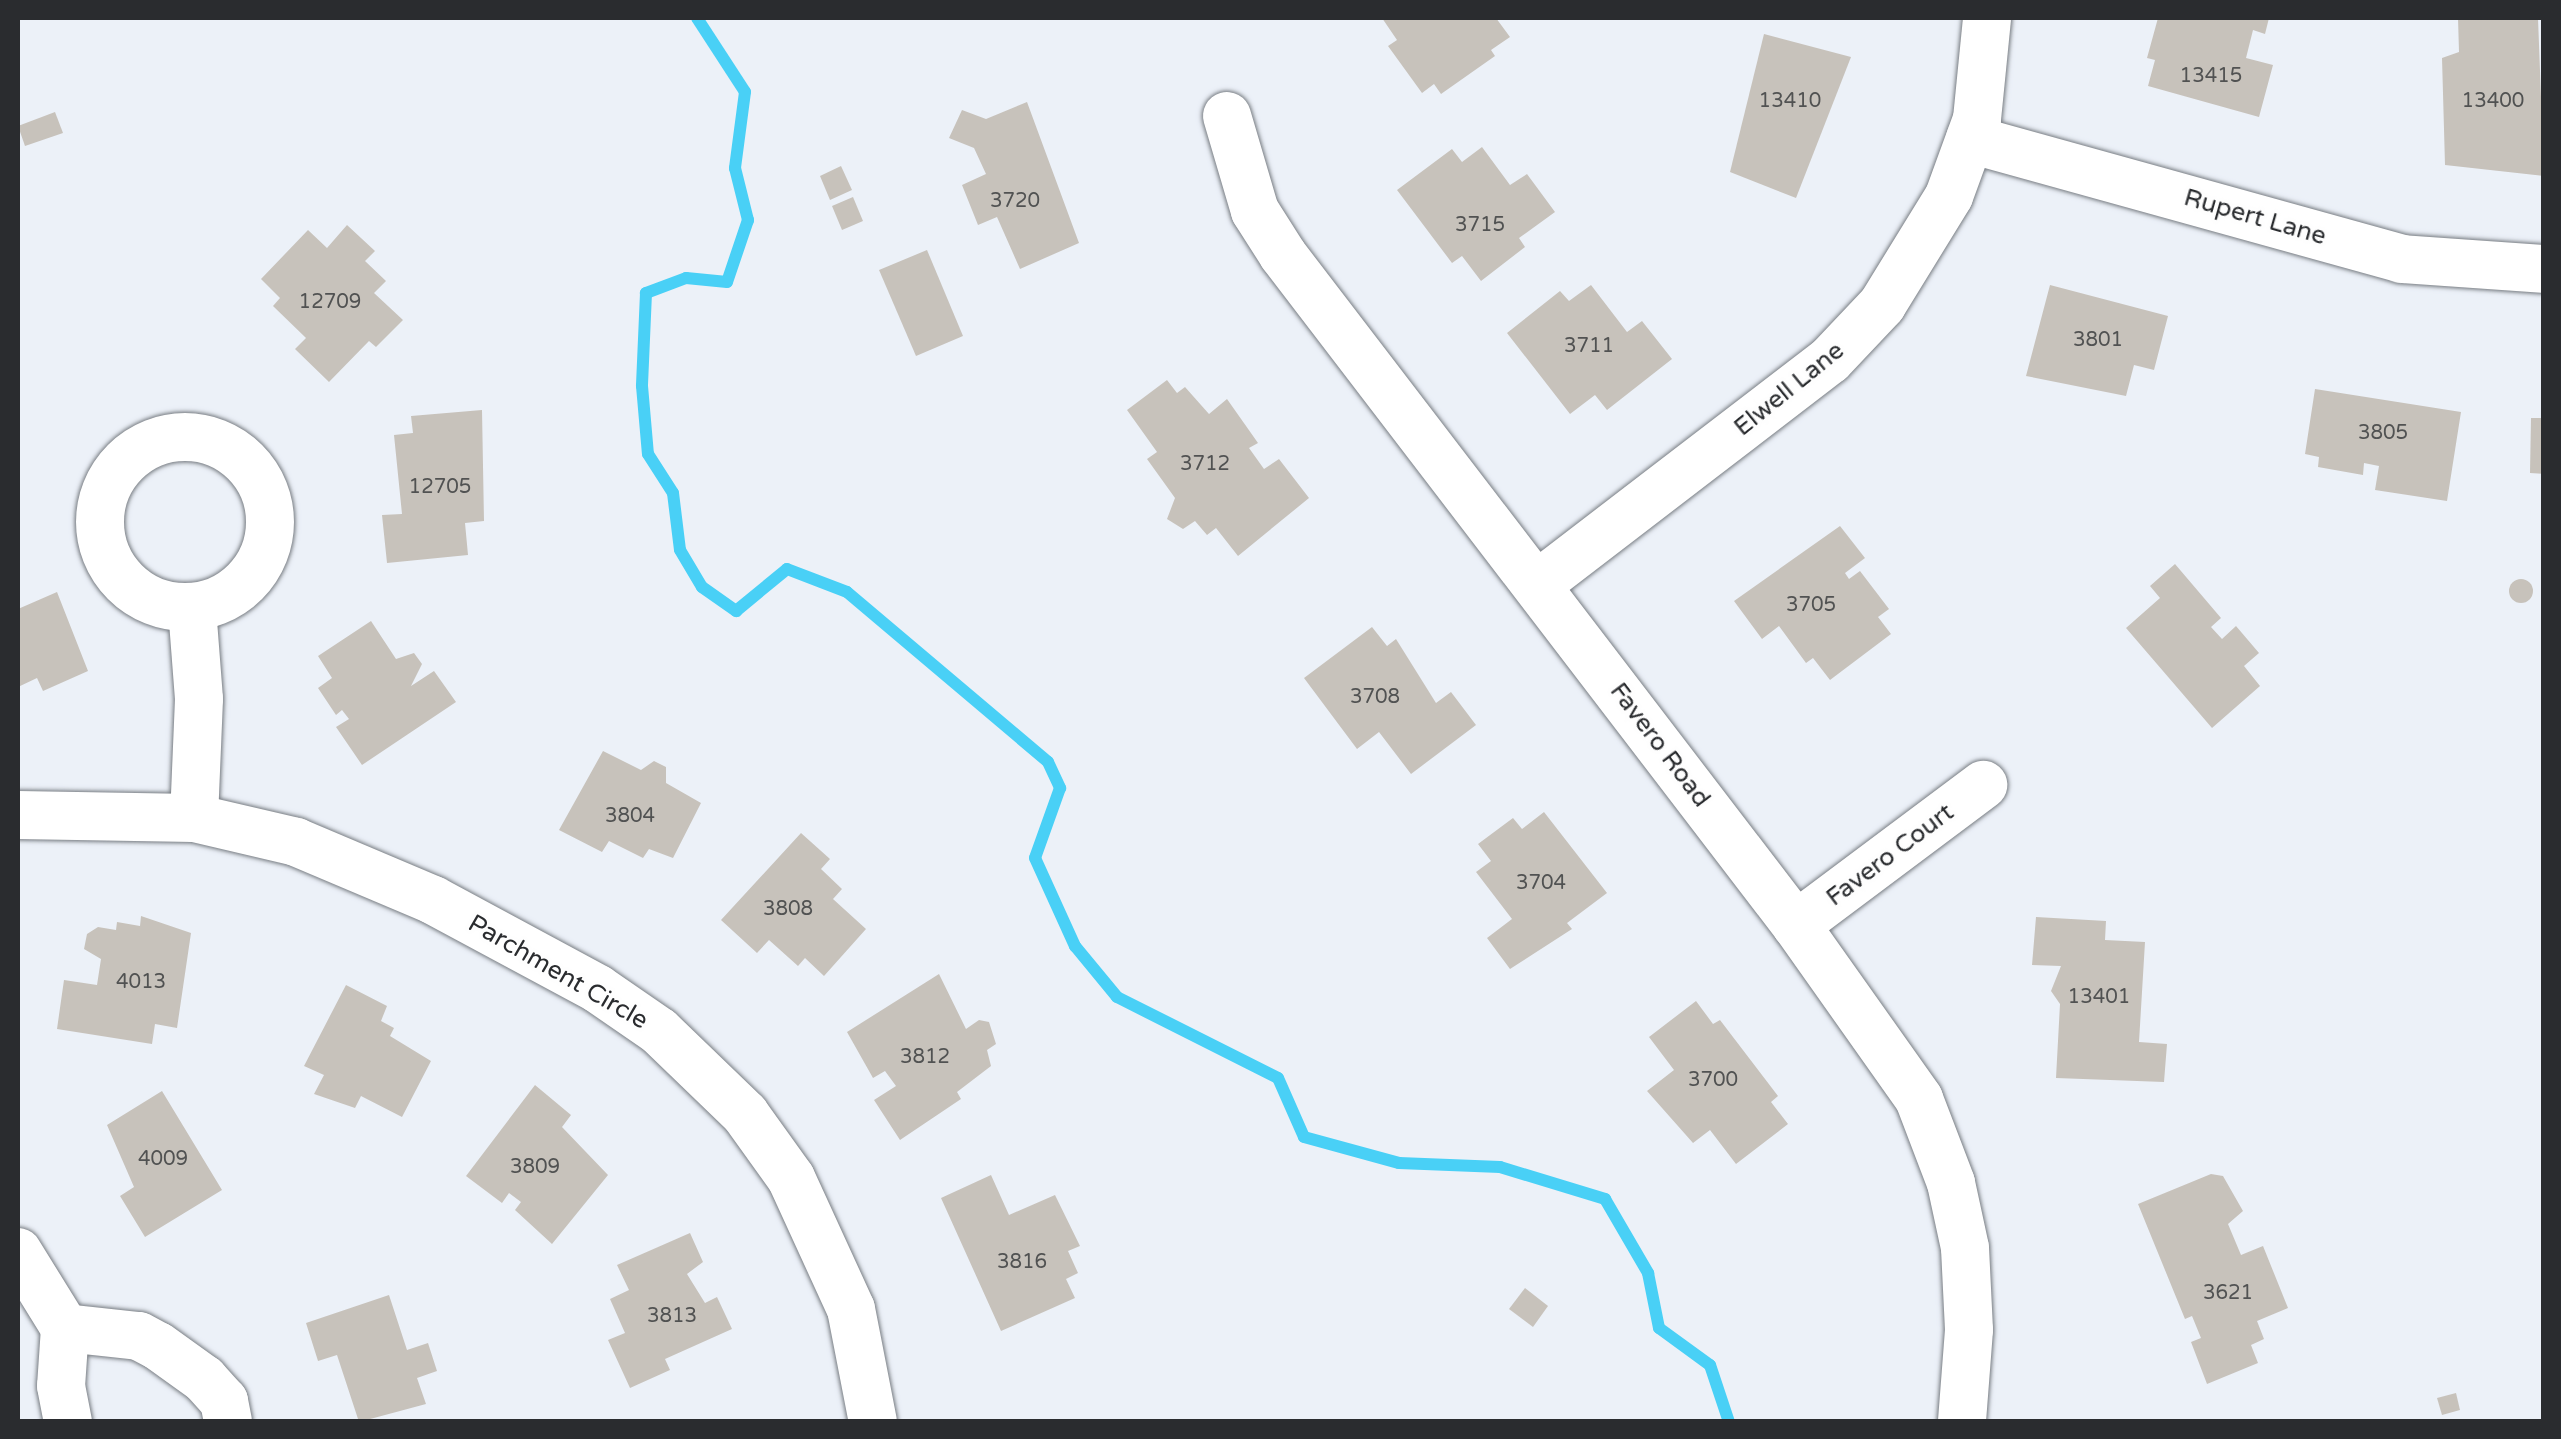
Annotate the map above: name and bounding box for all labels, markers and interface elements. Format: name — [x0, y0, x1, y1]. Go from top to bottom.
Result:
house number: 13415 — [2180, 64, 2242, 88]
house number: 13410 — [1759, 89, 1821, 113]
house number: 13400 — [2462, 89, 2524, 113]
street label: Rupert Lane — [2181, 182, 2329, 252]
house number: 3720 — [990, 189, 1040, 213]
house number: 3715 — [1455, 213, 1505, 237]
house number: 12709 — [299, 290, 361, 314]
house number: 3801 — [2073, 328, 2123, 352]
house number: 3711 — [1564, 334, 1614, 358]
street label: Elwell Lane — [1728, 336, 1850, 442]
house number: 3805 — [2358, 421, 2408, 445]
house number: 3712 — [1180, 452, 1230, 476]
house number: 12705 — [409, 475, 471, 499]
house number: 3705 — [1786, 593, 1836, 617]
street label: Favero Road — [1603, 677, 1717, 813]
house number: 3708 — [1350, 685, 1400, 709]
street label: Favero Court — [1820, 797, 1960, 913]
house number: 3804 — [605, 804, 655, 828]
house number: 3704 — [1516, 871, 1566, 895]
house number: 3808 — [763, 897, 813, 921]
street label: Parchment Circle — [463, 908, 653, 1036]
house number: 4013 — [116, 970, 166, 994]
house number: 13401 — [2068, 985, 2130, 1009]
house number: 3812 — [900, 1045, 950, 1069]
house number: 3700 — [1688, 1068, 1738, 1092]
house number: 4009 — [138, 1147, 188, 1171]
house number: 3809 — [510, 1155, 560, 1179]
house number: 3816 — [997, 1250, 1047, 1274]
house number: 3621 — [2203, 1281, 2253, 1305]
house number: 3813 — [647, 1304, 697, 1328]

